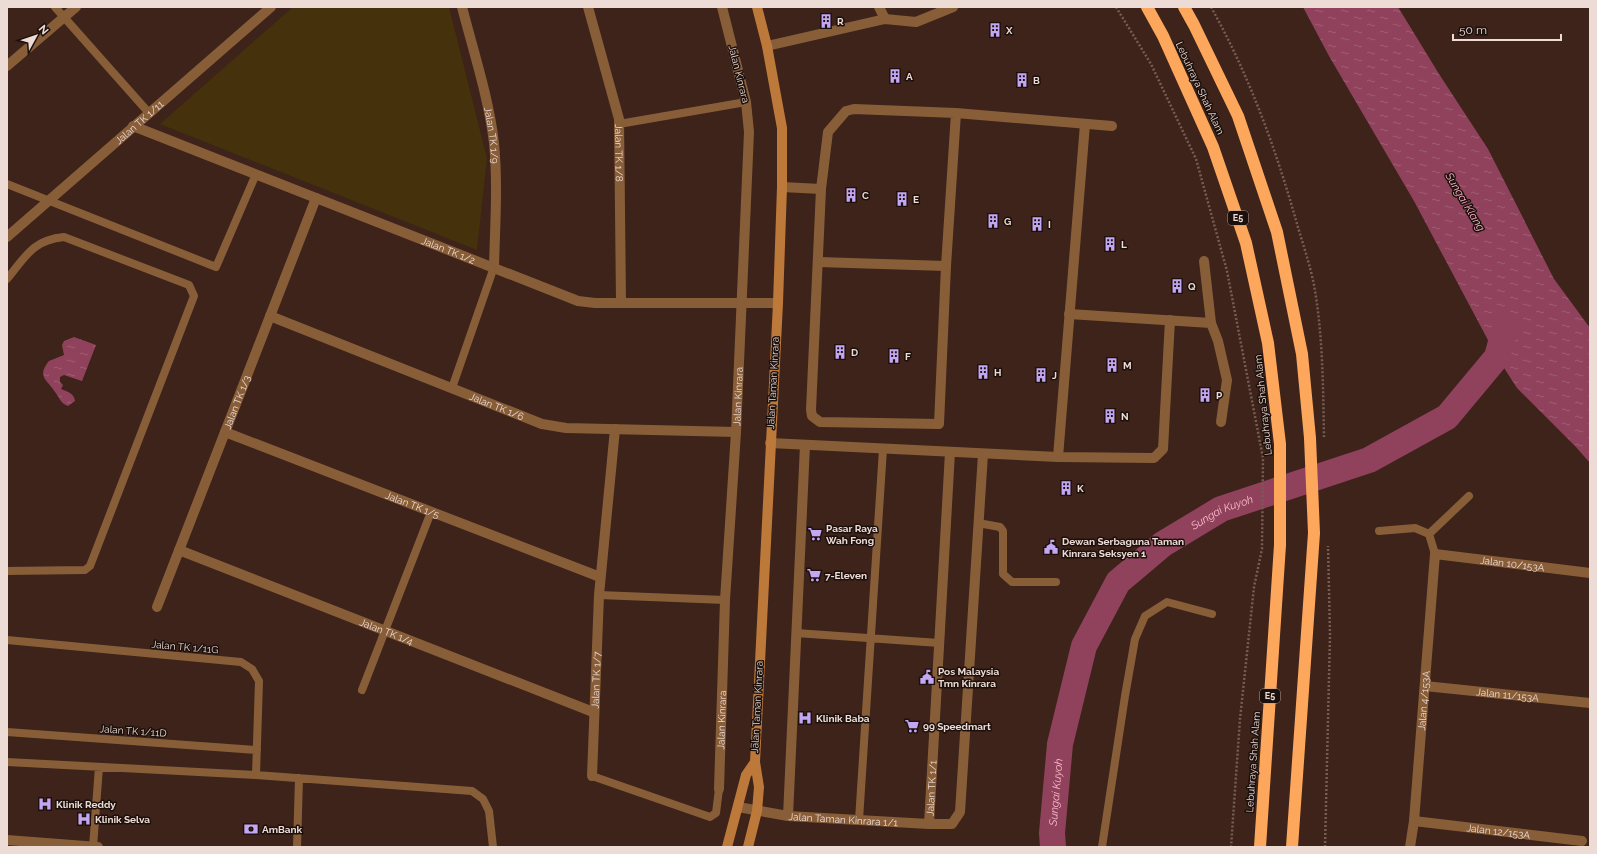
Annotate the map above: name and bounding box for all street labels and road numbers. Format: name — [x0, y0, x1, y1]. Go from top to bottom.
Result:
street label: Lebuhraya Shah Alam — [1174, 40, 1226, 136]
street label: Jalan Kinrara — [727, 44, 751, 104]
street label: Jalan TK 1/11 — [113, 98, 166, 146]
street label: Jalan TK 1/9 — [483, 106, 501, 164]
street label: Jalan TK 1/8 — [614, 124, 625, 182]
road number: E5 — [1228, 211, 1248, 225]
street label: Jalan TK 1/2 — [420, 235, 477, 266]
street label: Jalan Taman Kinrara — [765, 337, 781, 429]
street label: Lebuhraya Shah Alam — [1252, 354, 1274, 456]
street label: Jalan Kinrara — [731, 367, 744, 426]
street label: Jalan TK 1/3 — [221, 373, 252, 430]
street label: Jalan TK 1/6 — [468, 390, 526, 422]
street label: Jalan TK 1/5 — [384, 489, 441, 520]
street label: Jalan 10/153A — [1479, 554, 1545, 573]
street label: Jalan TK 1/4 — [358, 616, 415, 647]
street label: Jalan TK 1/11G — [151, 639, 219, 655]
street label: Jalan TK 1/7 — [589, 651, 602, 709]
street label: Jalan Taman Kinrara — [749, 661, 765, 753]
street label: Jalan 4/153A — [1416, 670, 1431, 731]
street label: Jalan 11/153A — [1476, 686, 1540, 703]
road number: E5 — [1260, 689, 1280, 703]
street label: Jalan Kinrara — [715, 690, 728, 750]
street label: Lebuhraya Shah Alam — [1244, 711, 1262, 813]
street label: Jalan TK 1/11D — [99, 723, 167, 739]
street label: Jalan TK 1/1 — [924, 759, 938, 816]
street label: Jalan Taman Kinrara 1/1 — [788, 811, 899, 828]
street label: Jalan 12/153A — [1466, 822, 1531, 840]

